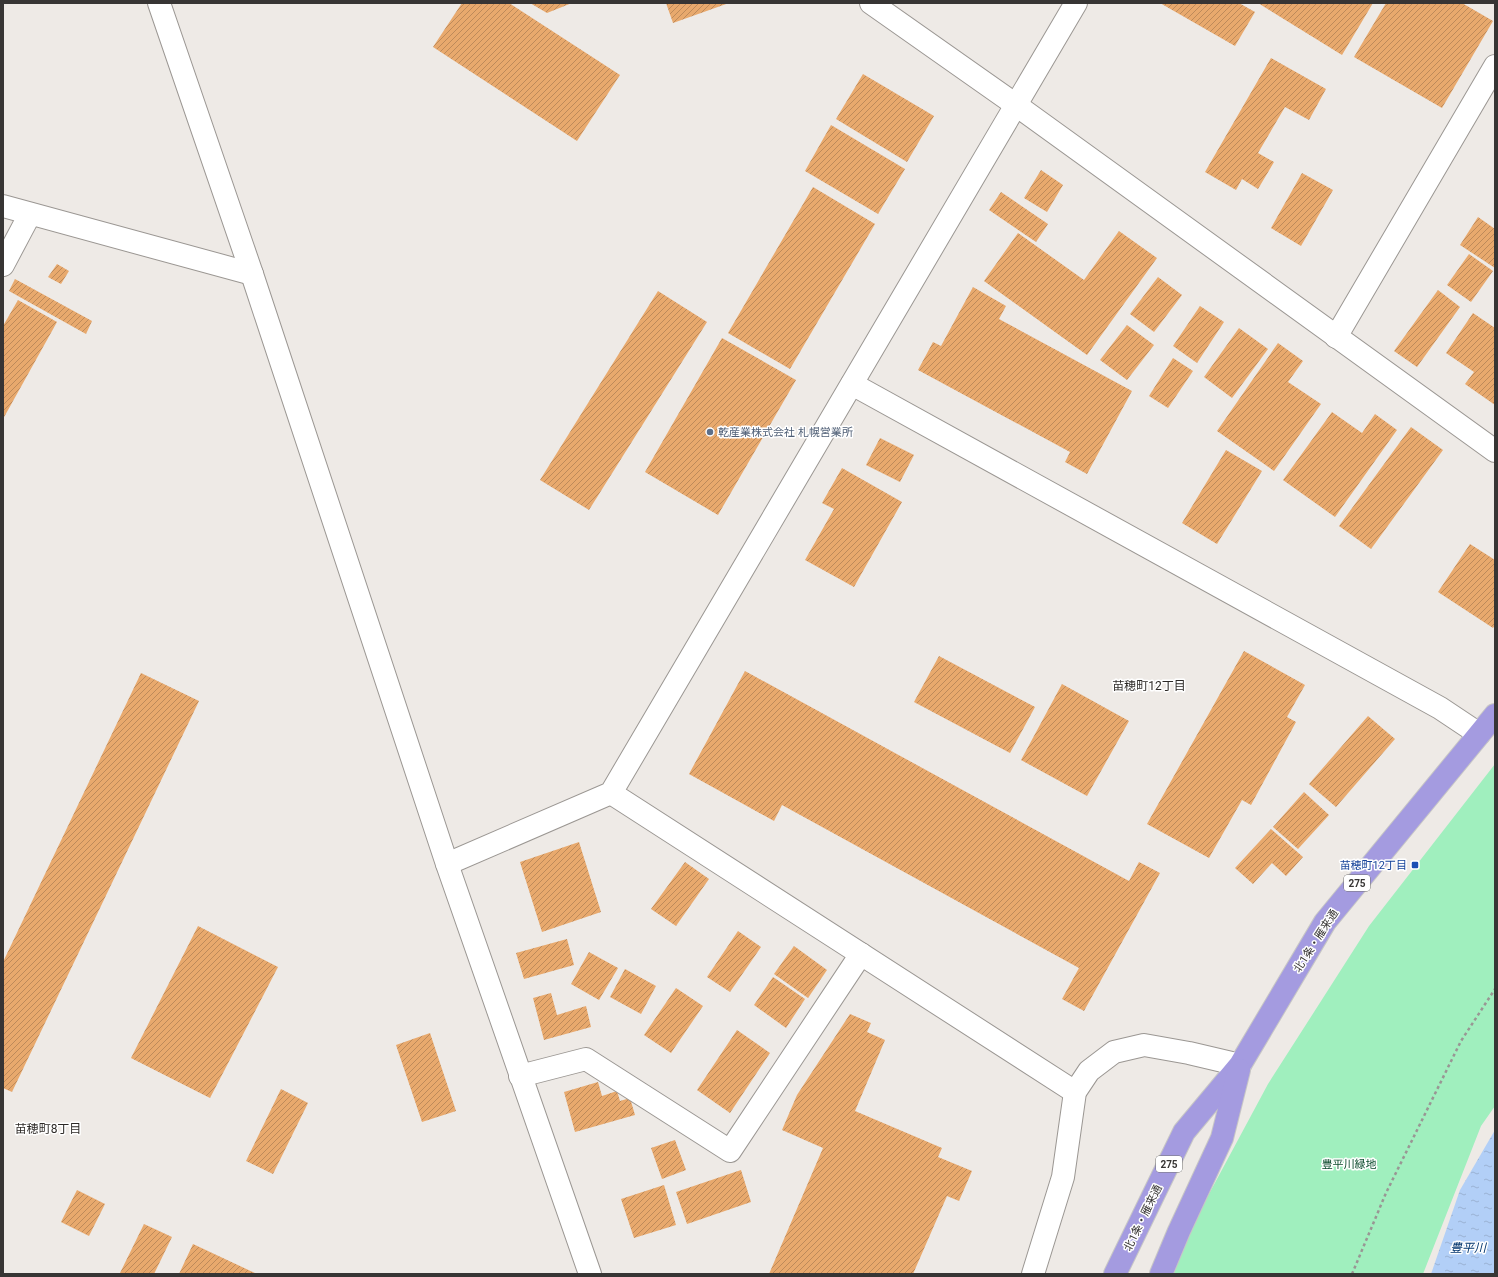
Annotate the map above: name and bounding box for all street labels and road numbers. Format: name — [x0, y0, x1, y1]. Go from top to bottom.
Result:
road number: 275 — [1344, 875, 1370, 891]
street label: 北1条・雁来通 — [1291, 907, 1341, 975]
road number: 275 — [1156, 1156, 1182, 1172]
street label: 北1条・雁来通 — [1121, 1183, 1165, 1253]

